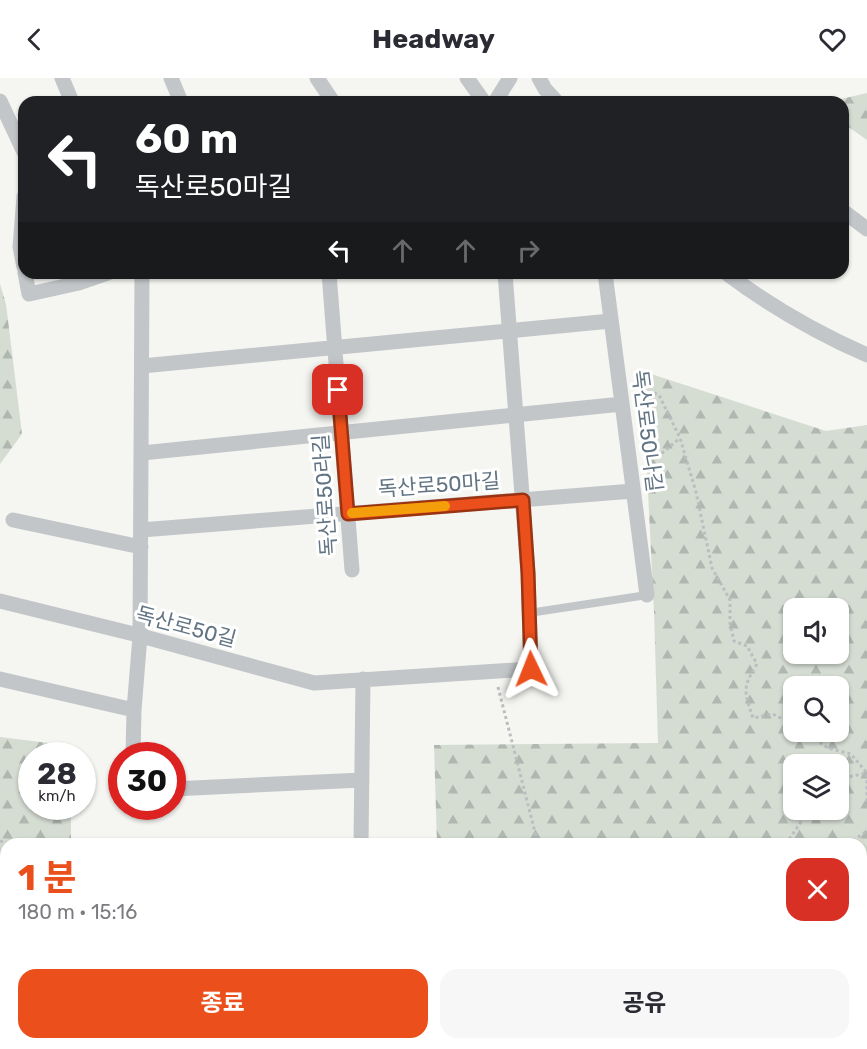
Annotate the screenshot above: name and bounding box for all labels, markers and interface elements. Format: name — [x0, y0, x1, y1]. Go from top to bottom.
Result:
icon: back — [18, 23, 51, 56]
text: Headway — [372, 23, 495, 55]
icon: heart — [816, 23, 849, 56]
text: 60 m — [135, 114, 238, 164]
icon: left — [36, 120, 114, 198]
text: 독산로50마길 — [135, 171, 292, 203]
icon: left — [323, 234, 356, 267]
icon: ahead — [386, 234, 419, 267]
icon: ahead — [449, 234, 482, 267]
icon: right — [512, 234, 545, 267]
pin — [312, 364, 363, 415]
street label: 독산로50나길 — [628, 369, 667, 493]
icon: arrive — [321, 373, 354, 406]
street label: 독산로50라길 — [308, 433, 341, 557]
street label: 독산로50마길 — [377, 468, 501, 501]
map controls — [783, 598, 849, 820]
button: sound — [783, 598, 849, 664]
street label: 독산로50길 — [133, 601, 239, 652]
position arrow — [499, 637, 563, 701]
button: search — [783, 676, 849, 742]
speed limit sign: 30 — [108, 742, 186, 820]
button: layers — [783, 754, 849, 820]
text: 28 — [37, 756, 77, 792]
text: km/h — [38, 787, 76, 805]
text: 1 분 — [18, 856, 77, 899]
button: close — [786, 858, 849, 921]
text: 180 m · 15:16 — [18, 900, 137, 924]
button: 종료 — [18, 969, 428, 1038]
button: 공유 — [440, 969, 849, 1038]

